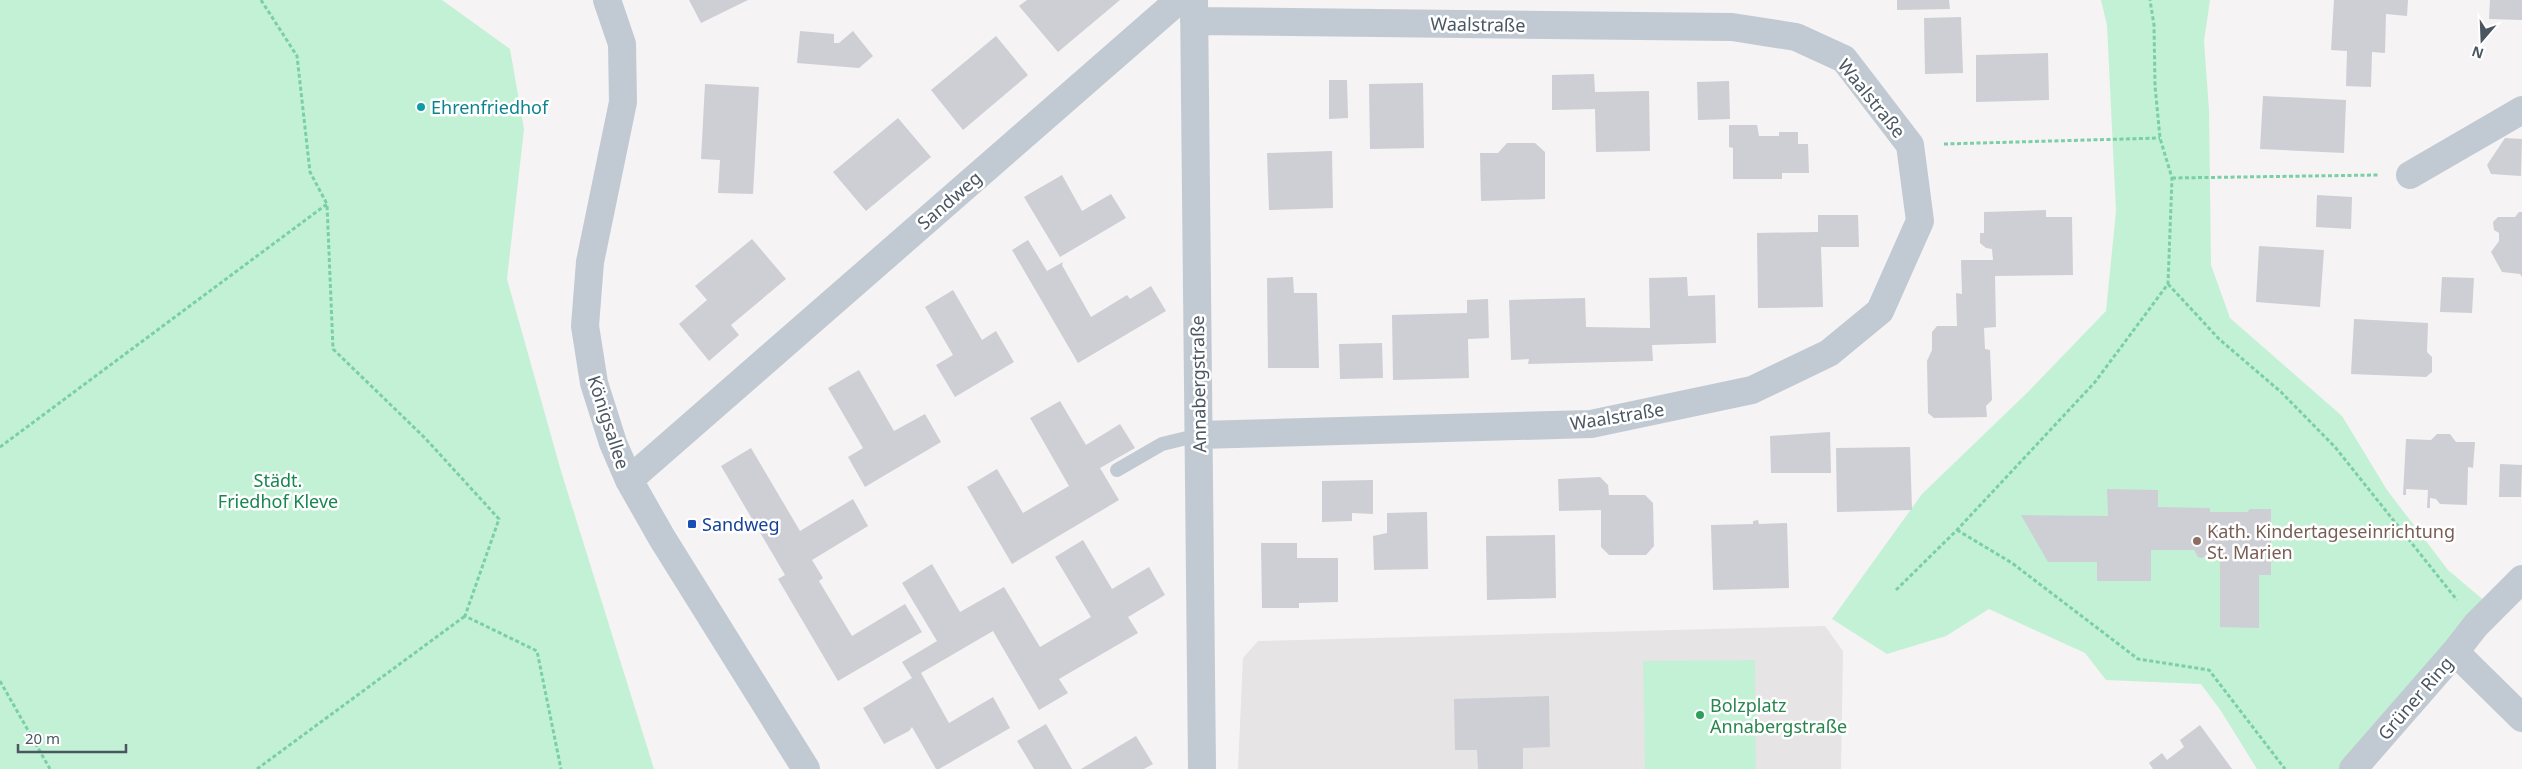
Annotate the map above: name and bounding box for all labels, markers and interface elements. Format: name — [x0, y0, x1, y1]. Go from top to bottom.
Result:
street label: Waalstraße — [1430, 11, 1526, 37]
north arrow — [2457, 15, 2507, 65]
text: N — [2469, 42, 2486, 64]
street label: Waalstraße — [1833, 54, 1911, 142]
place label: Ehrenfriedhof — [431, 95, 549, 119]
marker: Ehrenfriedhof — [415, 101, 427, 113]
street label: Sandweg — [912, 166, 986, 234]
street label: Annabergstraße — [1185, 315, 1211, 453]
street label: Königsallee — [583, 372, 635, 472]
street label: Waalstraße — [1568, 397, 1666, 435]
park label: Städt. Friedhof Kleve — [218, 468, 338, 513]
place label: Sandweg — [702, 512, 780, 536]
marker: Sandweg — [686, 518, 698, 530]
place label: Kath. Kindertageseinrichtung St. Marien — [2207, 519, 2455, 564]
marker: Kath. Kindertageseinrichtung St. Marien — [2191, 535, 2203, 547]
street label: Grüner Ring — [2372, 651, 2458, 745]
place label: Bolzplatz Annabergstraße — [1710, 693, 1847, 738]
marker: Bolzplatz Annabergstraße — [1694, 709, 1706, 721]
scale bar — [18, 722, 125, 754]
text: 20 m — [25, 728, 60, 748]

